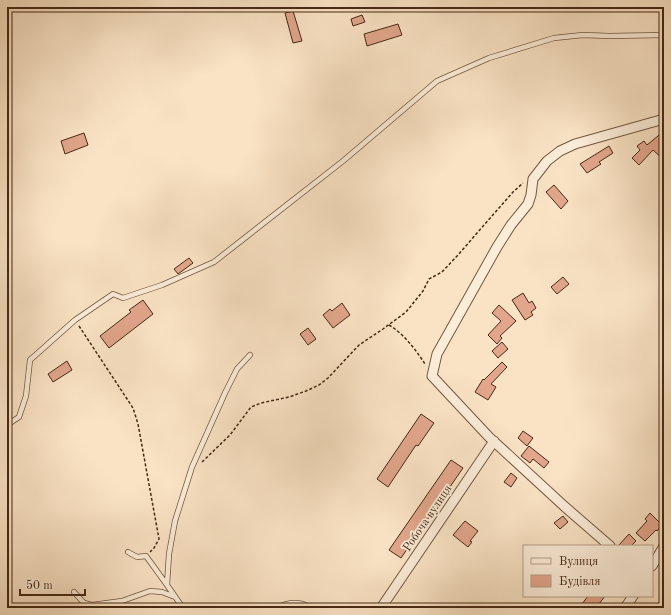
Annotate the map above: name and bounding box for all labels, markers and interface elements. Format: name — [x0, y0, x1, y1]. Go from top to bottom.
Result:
street label: Робоча вулиця — [401, 483, 454, 554]
legend — [523, 545, 653, 597]
text: Вулиця — [559, 556, 598, 568]
scale bar — [20, 571, 85, 597]
text: Будівля — [559, 575, 601, 588]
text: 50 m — [26, 579, 53, 592]

